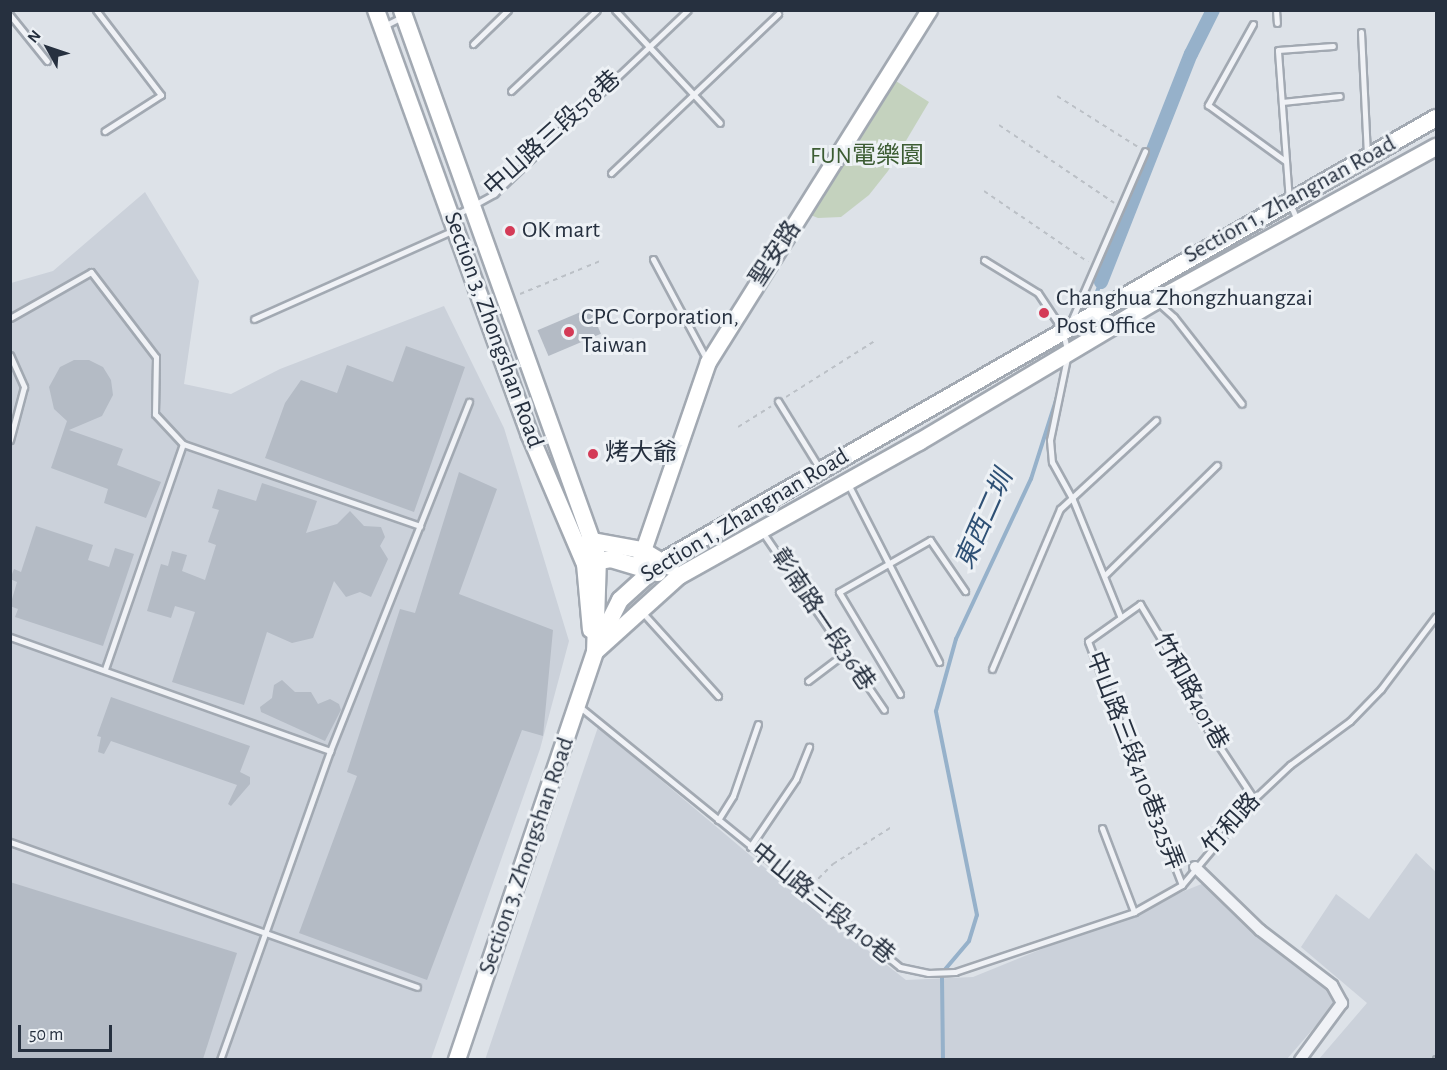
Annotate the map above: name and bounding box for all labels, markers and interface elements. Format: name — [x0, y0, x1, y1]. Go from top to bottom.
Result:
north arrow — [18, 18, 78, 78]
text: N — [25, 27, 44, 46]
street label: 中山路三段518巷 — [479, 65, 627, 203]
street label: Section 1, Zhangnan Road — [1179, 130, 1401, 270]
park label: FUN電樂園 — [810, 143, 924, 171]
street label: Section 3, Zhongshan Road — [437, 208, 549, 452]
street label: 聖安路 — [744, 216, 808, 292]
place label: OK mart — [522, 217, 600, 245]
marker: OK mart — [503, 224, 517, 238]
place label: Changhua Zhongzhuangzai Post Office — [1056, 285, 1313, 341]
place label: CPC Corporation, Taiwan — [581, 304, 739, 360]
marker: Changhua Zhongzhuangzai Post Office — [1037, 306, 1051, 320]
marker: CPC Corporation, Taiwan — [562, 325, 576, 339]
place label: 烤大爺 — [605, 440, 677, 468]
street label: Section 1, Zhangnan Road — [636, 442, 854, 590]
marker: 烤大爺 — [586, 447, 600, 461]
water label: 東西二圳 — [950, 466, 1020, 574]
street label: 彰南路一段36巷 — [764, 543, 880, 697]
street label: 竹和路401巷 — [1146, 629, 1234, 755]
street label: 中山路三段410巷325弄 — [1079, 648, 1189, 874]
street label: Section 3, Zhongshan Road — [473, 734, 581, 978]
street label: 竹和路 — [1197, 788, 1267, 860]
street label: 中山路三段410巷 — [744, 837, 900, 971]
scale bar — [21, 1013, 116, 1051]
text: 50 m — [29, 1026, 63, 1044]

